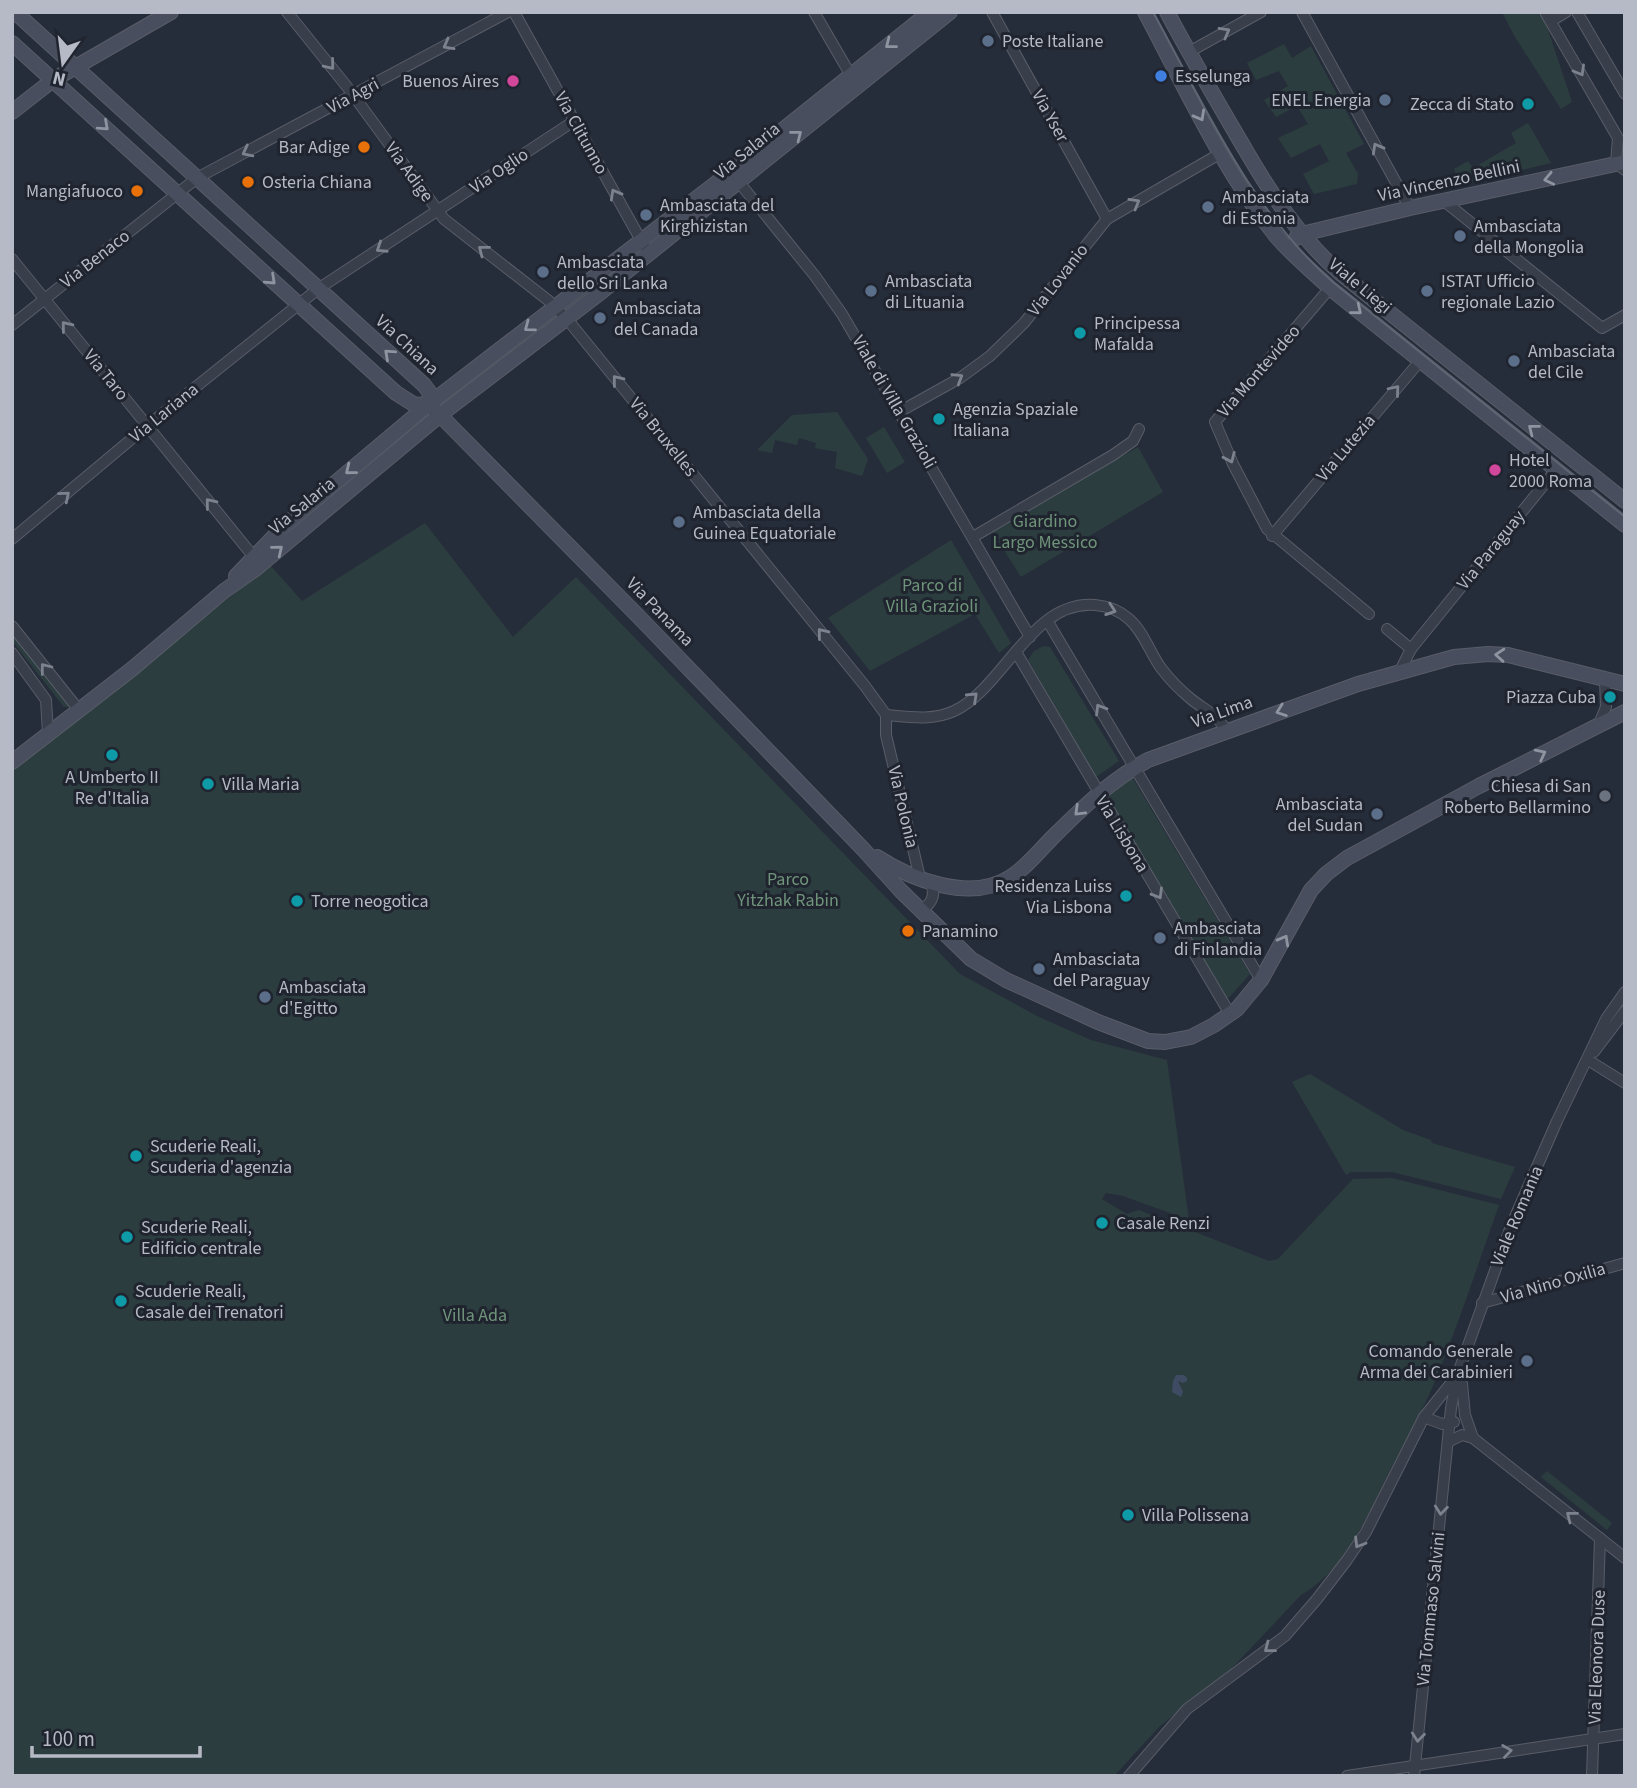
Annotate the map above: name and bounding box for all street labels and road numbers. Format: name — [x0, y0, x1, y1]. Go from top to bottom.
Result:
street label: Via Agri — [322, 72, 384, 120]
street label: Via Yser — [1025, 85, 1075, 148]
street label: Via Clitunno — [548, 87, 614, 179]
street label: Via Salaria — [709, 117, 785, 185]
street label: Via Adige — [379, 137, 439, 207]
street label: Via Oglio — [465, 142, 533, 200]
street label: Via Vincenzo Bellini — [1376, 154, 1522, 208]
street label: Via Benaco — [55, 224, 135, 294]
street label: Via Lovanio — [1022, 239, 1094, 321]
street label: Viale Liegi — [1323, 252, 1397, 320]
street label: Via Chiana — [370, 309, 444, 381]
street label: Via Montevideo — [1212, 319, 1306, 423]
street label: Viale di Villa Grazioli — [846, 331, 942, 473]
street label: Via Taro — [78, 344, 134, 406]
street label: Via Lariana — [124, 377, 204, 449]
street label: Via Bruxelles — [623, 392, 703, 482]
street label: Via Lutezia — [1311, 409, 1381, 487]
street label: Via Salaria — [264, 472, 340, 540]
street label: Via Paraguay — [1451, 504, 1531, 595]
street label: Via Panama — [621, 572, 699, 652]
street label: Via Lima — [1188, 689, 1256, 735]
street label: Via Polonia — [881, 763, 925, 851]
street label: Via Lisbona — [1089, 791, 1155, 877]
street label: Viale Romania — [1485, 1162, 1549, 1270]
street label: Via Nino Oxilia — [1498, 1256, 1608, 1310]
street label: Via Tommaso Salvini — [1410, 1531, 1452, 1687]
street label: Via Eleonora Duse — [1582, 1589, 1612, 1725]

